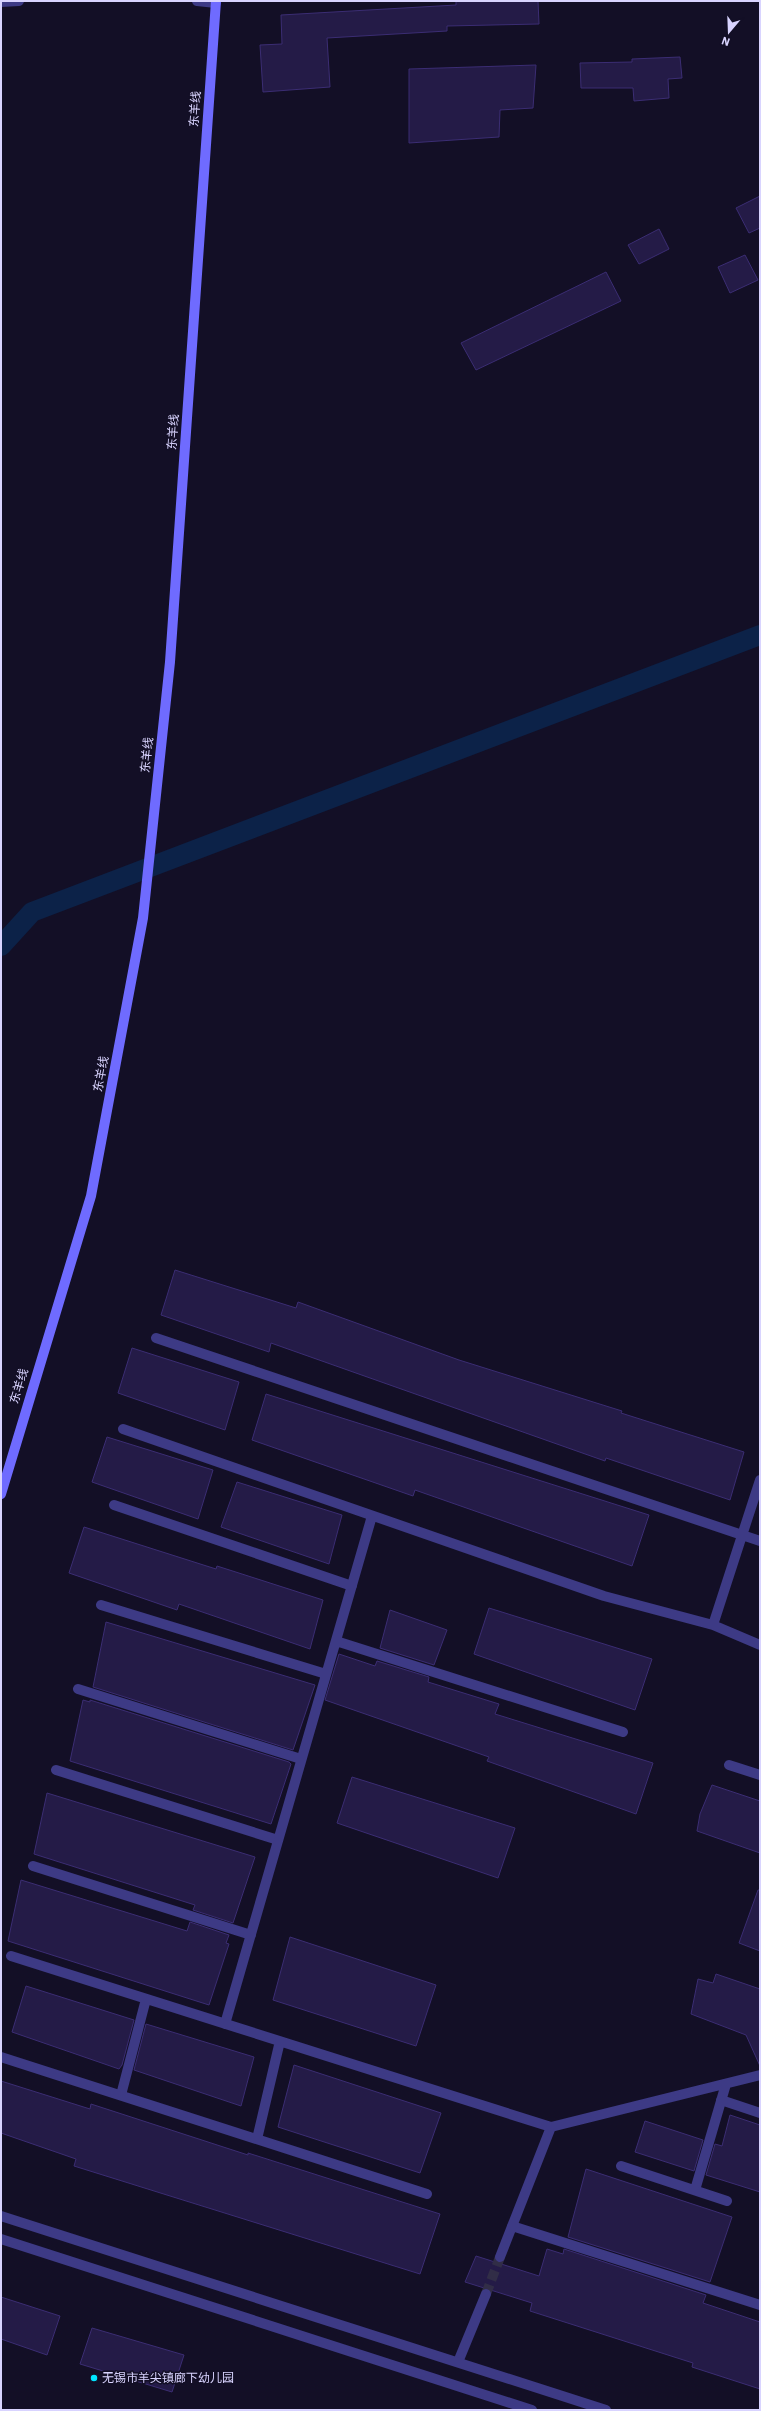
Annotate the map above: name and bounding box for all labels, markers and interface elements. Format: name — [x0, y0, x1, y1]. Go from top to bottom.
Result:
north arrow — [709, 12, 749, 52]
text: N — [720, 34, 732, 49]
street label: 东羊线 — [186, 90, 203, 127]
street label: 东羊线 — [164, 413, 181, 450]
street label: 东羊线 — [137, 736, 156, 774]
street label: 东羊线 — [90, 1055, 111, 1093]
street label: 东羊线 — [6, 1366, 31, 1405]
place label: 无锡市羊尖镇廊下幼儿园 — [102, 2370, 234, 2385]
marker: 无锡市羊尖镇廊下幼儿园 — [89, 2373, 99, 2383]

